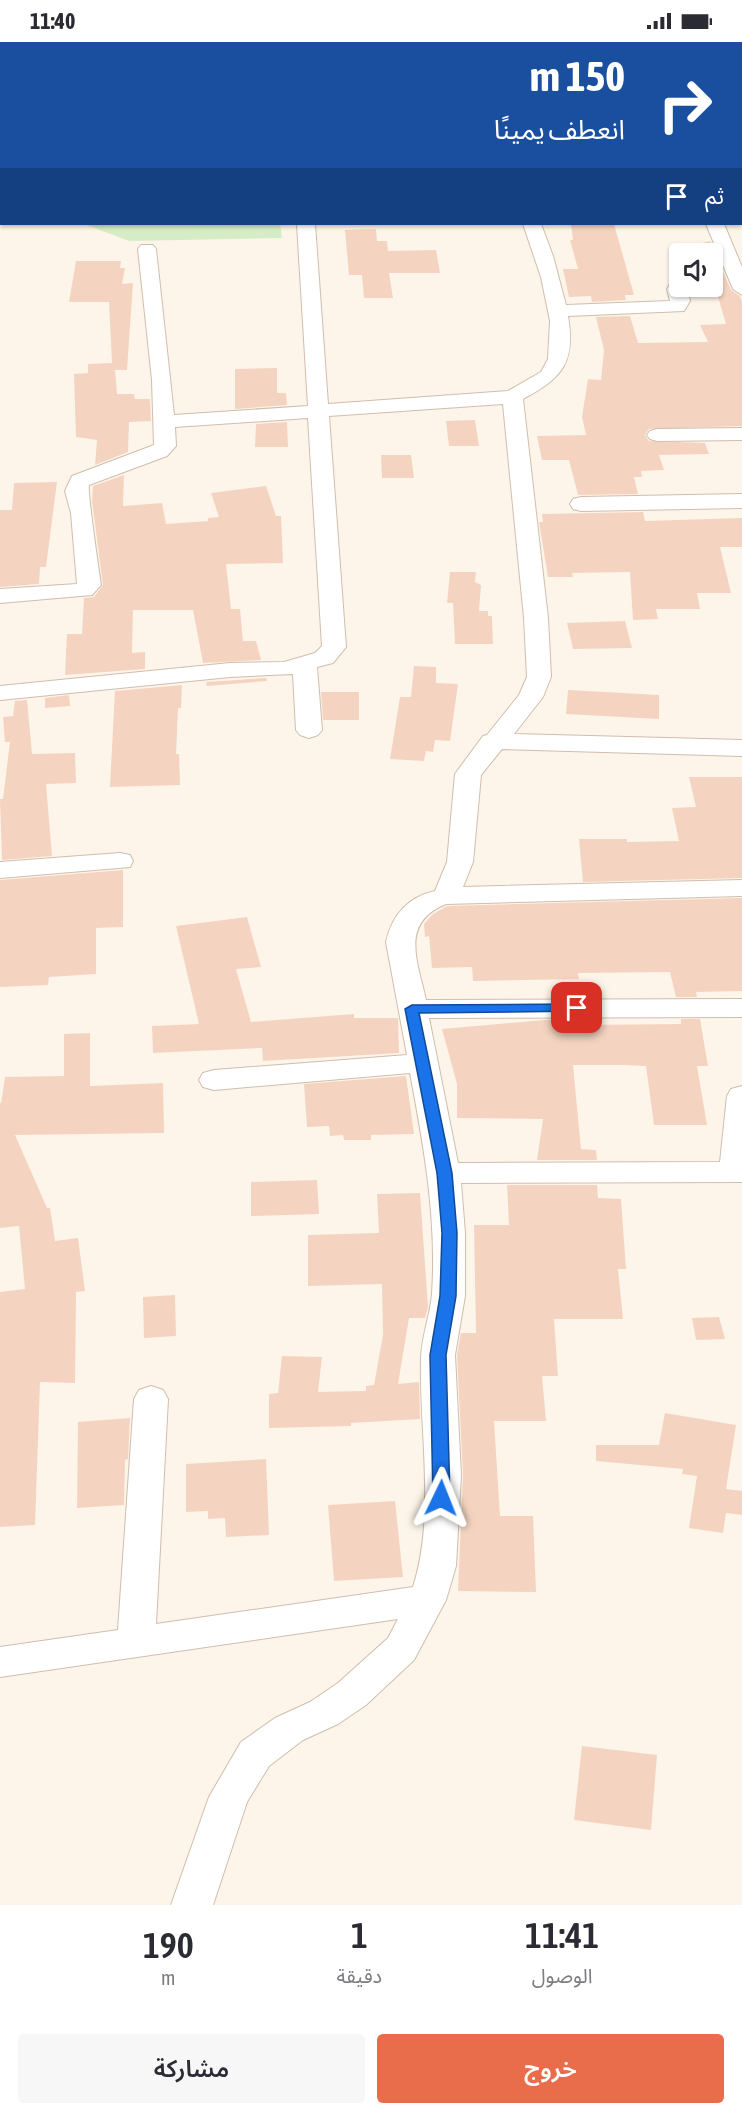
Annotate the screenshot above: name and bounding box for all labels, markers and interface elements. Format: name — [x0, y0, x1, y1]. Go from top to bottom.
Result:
text: 11:40 — [30, 8, 75, 34]
text: 150 m — [530, 52, 625, 100]
icon: right — [646, 66, 724, 144]
text: انعطف يمينًا — [494, 114, 625, 145]
icon: arrive — [660, 180, 693, 213]
text: ثم — [705, 183, 724, 209]
map controls — [669, 243, 723, 297]
button: sound — [669, 243, 723, 297]
pin — [551, 982, 602, 1033]
icon: arrive — [560, 991, 593, 1024]
position arrow — [409, 1466, 473, 1530]
text: 1 — [351, 1914, 368, 1956]
text: 11:41 — [525, 1914, 599, 1956]
text: 190 — [143, 1924, 194, 1966]
text: دقيقة — [337, 1964, 382, 1987]
text: الوصول — [532, 1964, 592, 1987]
text: m — [161, 1966, 175, 1989]
button: مشاركة — [18, 2034, 365, 2103]
button: خروج — [377, 2034, 724, 2103]

